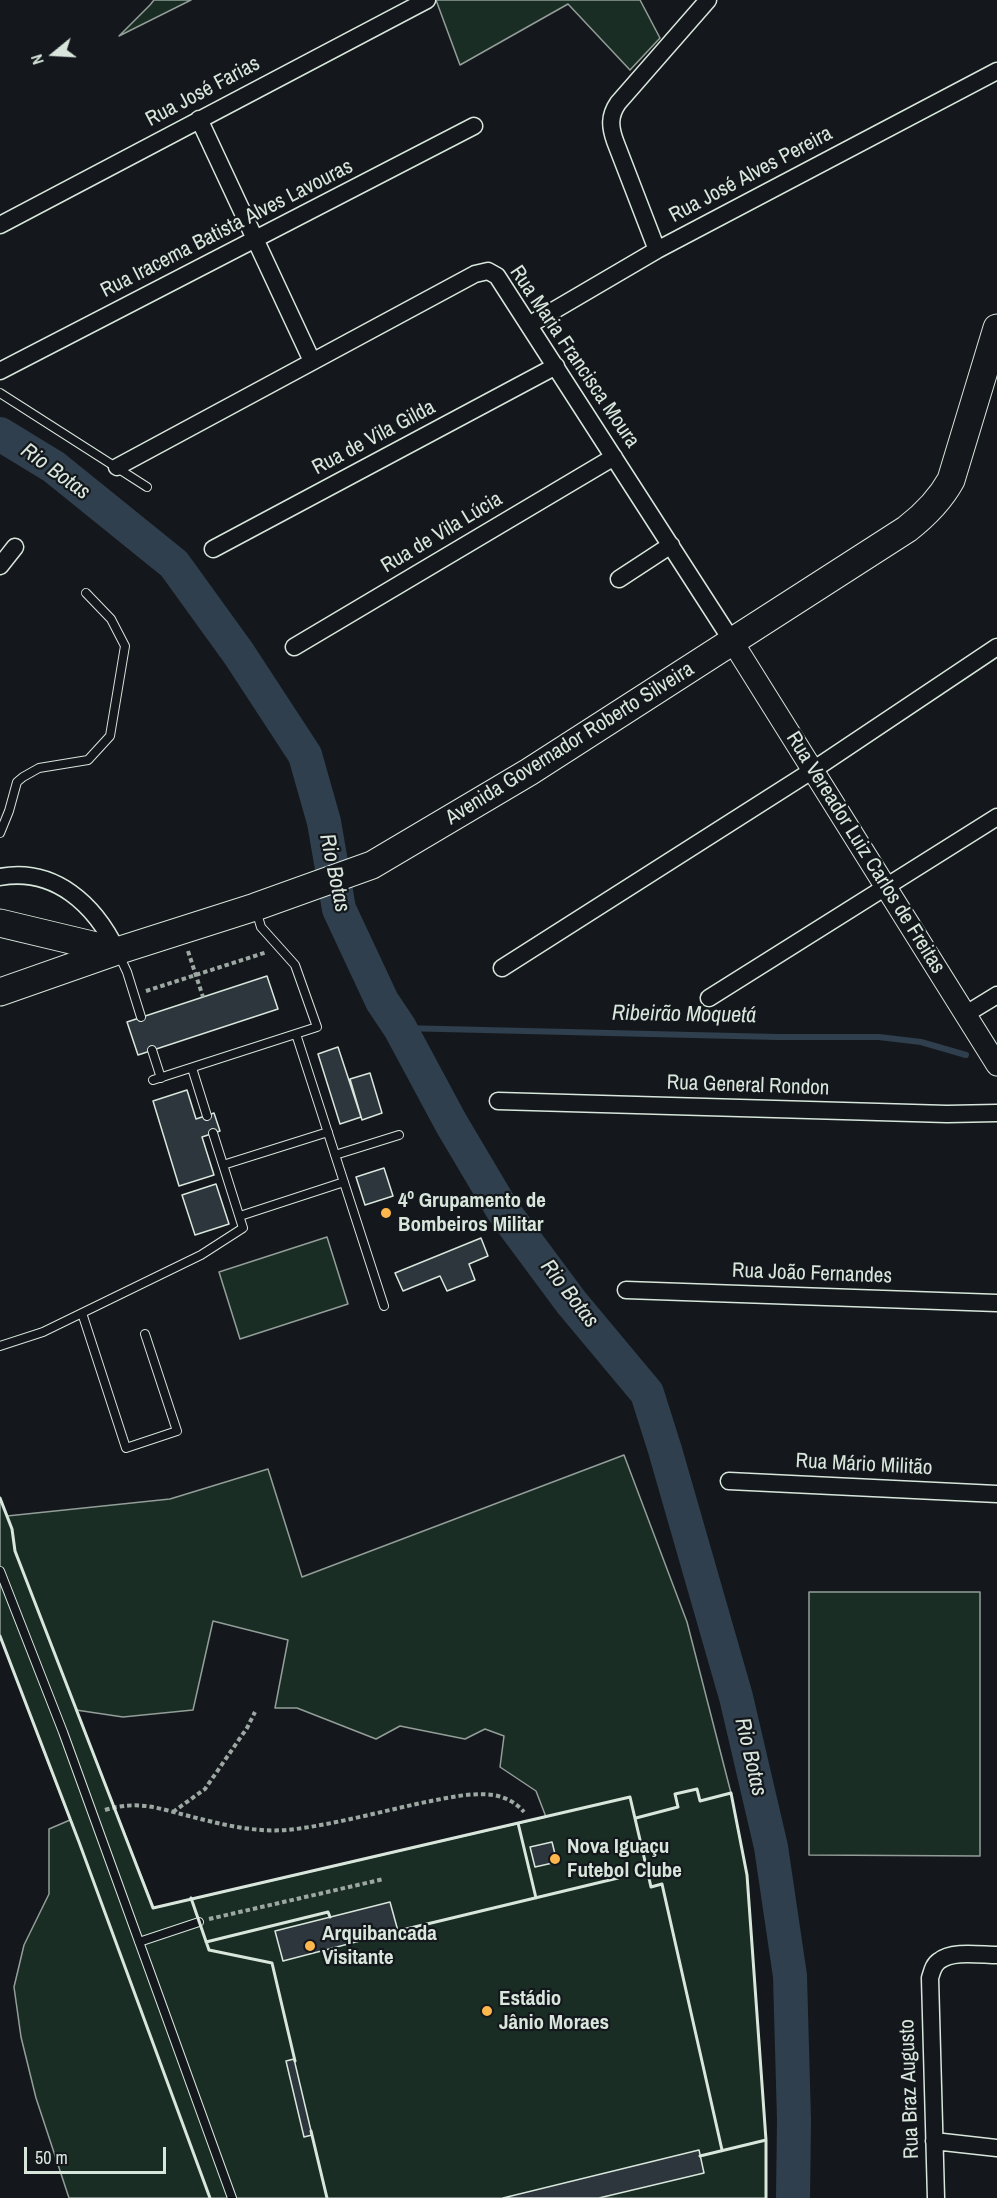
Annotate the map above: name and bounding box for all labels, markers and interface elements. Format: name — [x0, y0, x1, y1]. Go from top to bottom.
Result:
north arrow — [24, 24, 84, 84]
street label: Rua José Farias — [142, 51, 264, 133]
text: N — [25, 52, 49, 67]
street label: Rua José Alves Pereira — [665, 121, 837, 229]
street label: Rua Iracema Batista Alves Lavouras — [97, 154, 357, 304]
street label: Rua Maria Francisca Moura — [504, 261, 644, 453]
street label: Rua de Vila Gilda — [308, 395, 440, 481]
water label: Rio Botas — [15, 438, 95, 506]
street label: Rua de Vila Lúcia — [377, 487, 507, 579]
street label: Avenida Governador Roberto Silveira — [441, 657, 699, 831]
street label: Rua Vereador Luiz Carlos de Freitas — [780, 727, 950, 979]
water label: Rio Botas — [313, 832, 355, 914]
water label: Ribeirão Moquetá — [612, 1001, 756, 1029]
street label: Rua General Rondon — [666, 1071, 830, 1101]
place label: 4º Grupamento de Bombeiros Militar — [398, 1188, 546, 1238]
marker: 4º Grupamento de Bombeiros Militar — [379, 1206, 393, 1220]
water label: Rio Botas — [534, 1255, 604, 1333]
street label: Rua João Fernandes — [732, 1259, 892, 1289]
street label: Rua Mário Militão — [795, 1449, 933, 1481]
water label: Rio Botas — [728, 1715, 772, 1799]
place label: Nova Iguaçu Futebol Clube — [567, 1834, 682, 1884]
marker: Nova Iguaçu Futebol Clube — [548, 1852, 562, 1866]
place label: Arquibancada Visitante — [322, 1921, 437, 1971]
marker: Arquibancada Visitante — [303, 1939, 317, 1953]
place label: Estádio Jânio Moraes — [499, 1986, 609, 2036]
marker: Estádio Jânio Moraes — [480, 2004, 494, 2018]
street label: Rua Braz Augusto — [895, 2019, 925, 2159]
scale bar — [27, 2135, 170, 2173]
text: 50 m — [35, 2145, 68, 2170]

